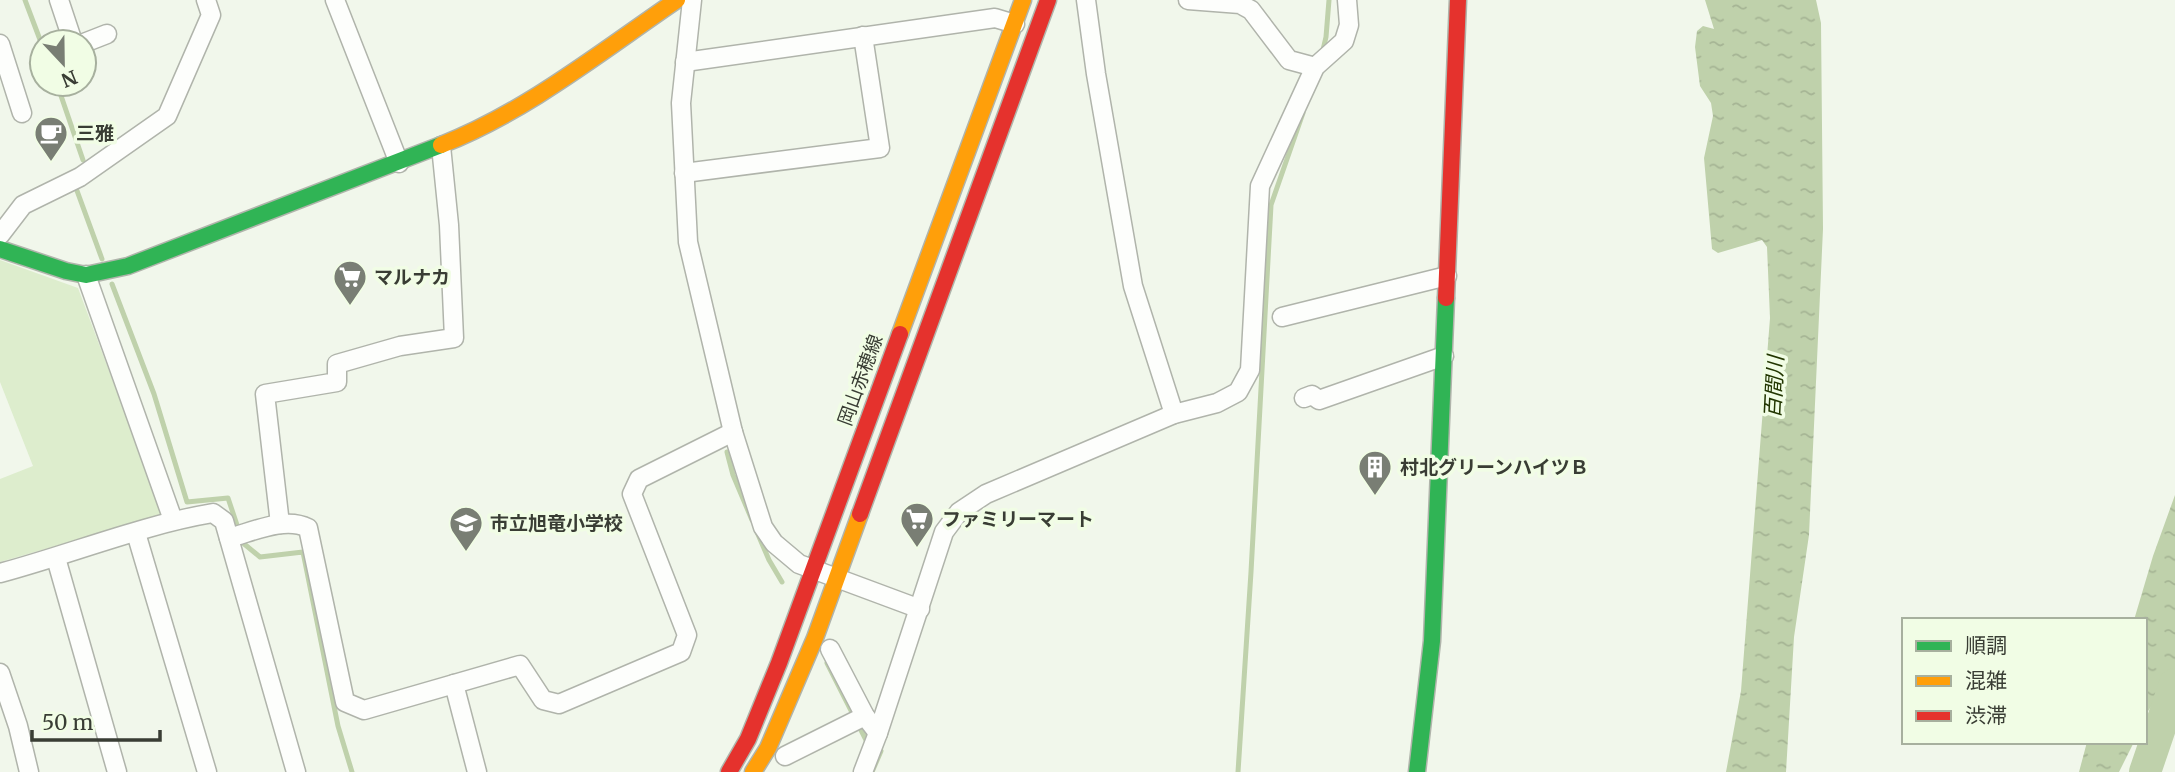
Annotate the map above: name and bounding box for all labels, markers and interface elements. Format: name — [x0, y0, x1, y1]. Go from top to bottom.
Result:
north arrow — [28, 28, 98, 98]
text: N — [58, 65, 81, 93]
cafe icon: 三雅 — [32, 114, 70, 163]
place label: 三雅 — [76, 121, 114, 145]
supermarket icon: マルナカ — [331, 258, 369, 307]
place label: マルナカ — [374, 265, 450, 289]
street label: 岡山赤穂線 — [832, 331, 888, 429]
water label: 百間川 — [1759, 353, 1789, 419]
building icon: 村北グリーンハイツＢ — [1356, 448, 1394, 497]
place label: 村北グリーンハイツＢ — [1400, 455, 1589, 479]
supermarket icon: ファミリーマート — [898, 500, 936, 549]
school or university icon: 市立旭竜小学校 — [447, 504, 485, 553]
place label: ファミリーマート — [942, 507, 1094, 531]
place label: 市立旭竜小学校 — [490, 511, 623, 535]
legend — [1902, 618, 2147, 744]
text: 順調 — [1965, 632, 2007, 659]
text: 混雑 — [1965, 667, 2007, 694]
scale bar — [32, 698, 159, 742]
text: 渋滞 — [1965, 702, 2007, 729]
text: 50 m — [42, 709, 93, 736]

